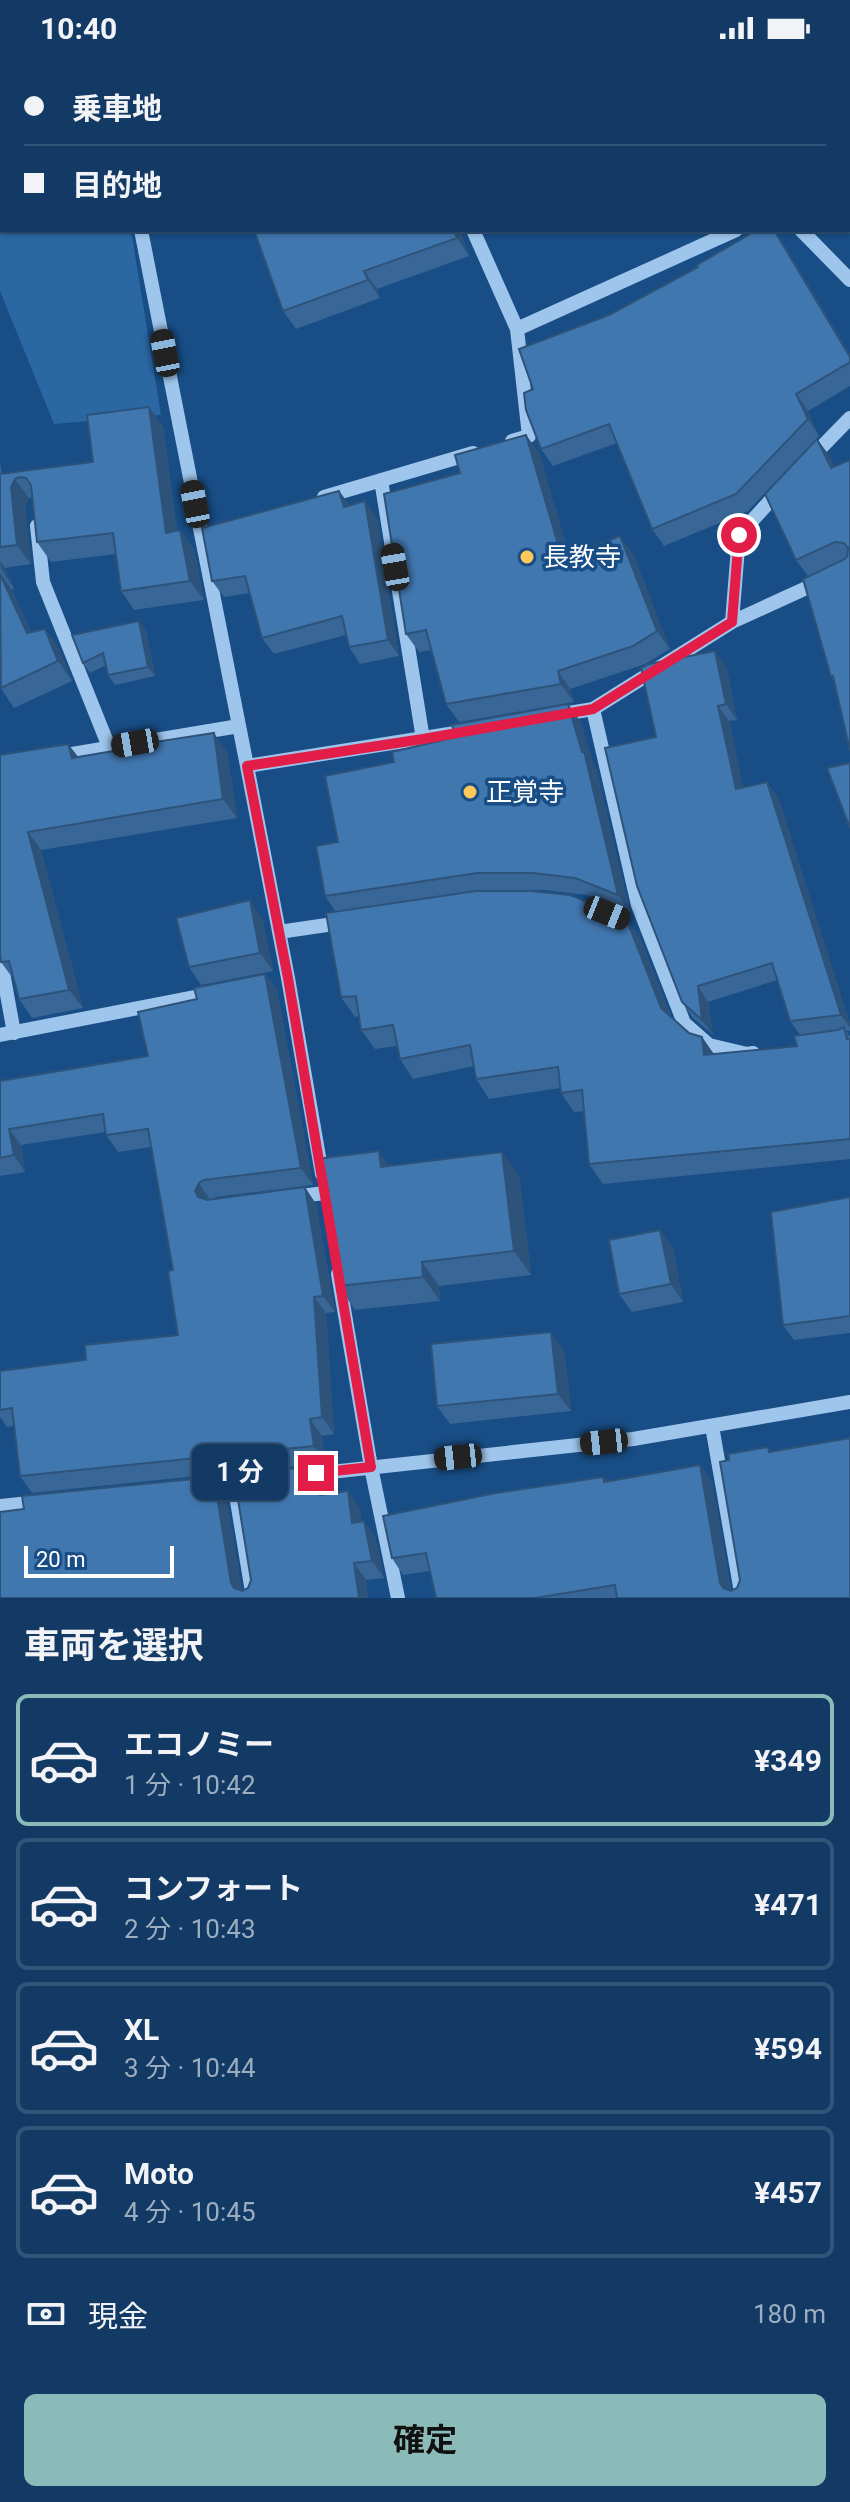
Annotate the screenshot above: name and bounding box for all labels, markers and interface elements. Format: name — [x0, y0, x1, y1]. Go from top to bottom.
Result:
text: 10:40 — [40, 11, 117, 46]
text: 乗車地 — [72, 91, 162, 126]
text: 目的地 — [72, 168, 162, 203]
car — [149, 327, 181, 379]
car — [179, 478, 211, 530]
route start — [721, 517, 757, 553]
car — [379, 541, 411, 593]
place label: 長教寺 — [543, 542, 621, 572]
marker: 長教寺 — [518, 548, 536, 566]
car — [109, 727, 161, 759]
place label: 正覚寺 — [486, 777, 564, 807]
marker: 正覚寺 — [461, 783, 479, 801]
car — [580, 893, 634, 933]
car — [579, 1428, 629, 1456]
car — [433, 1443, 483, 1471]
callout: 1 分 — [192, 1445, 288, 1501]
route end — [298, 1455, 334, 1491]
text: 1 分 — [216, 1457, 264, 1487]
scale bar — [24, 1542, 174, 1578]
text: 20 m — [36, 1547, 85, 1572]
text: 車両を選択 — [24, 1625, 204, 1667]
icon: car — [28, 1724, 100, 1796]
text: エコノミー — [124, 1727, 274, 1762]
text: ¥349 — [754, 1743, 822, 1778]
text: 1 分 · 10:42 — [124, 1770, 256, 1800]
icon: car — [28, 1868, 100, 1940]
text: コンフォート — [124, 1871, 303, 1906]
text: ¥471 — [754, 1887, 822, 1922]
text: 2 分 · 10:43 — [124, 1914, 256, 1944]
icon: car — [28, 2012, 100, 2084]
text: XL — [124, 2012, 159, 2047]
text: ¥594 — [754, 2031, 822, 2066]
text: 3 分 · 10:44 — [124, 2053, 256, 2083]
icon: car — [28, 2156, 100, 2228]
text: Moto — [124, 2156, 194, 2191]
text: ¥457 — [754, 2175, 822, 2210]
text: 4 分 · 10:45 — [124, 2197, 256, 2227]
icon: cash — [24, 2292, 68, 2336]
text: 現金 — [88, 2299, 148, 2334]
text: 180 m — [753, 2299, 826, 2329]
button: 確定 — [24, 2394, 826, 2486]

